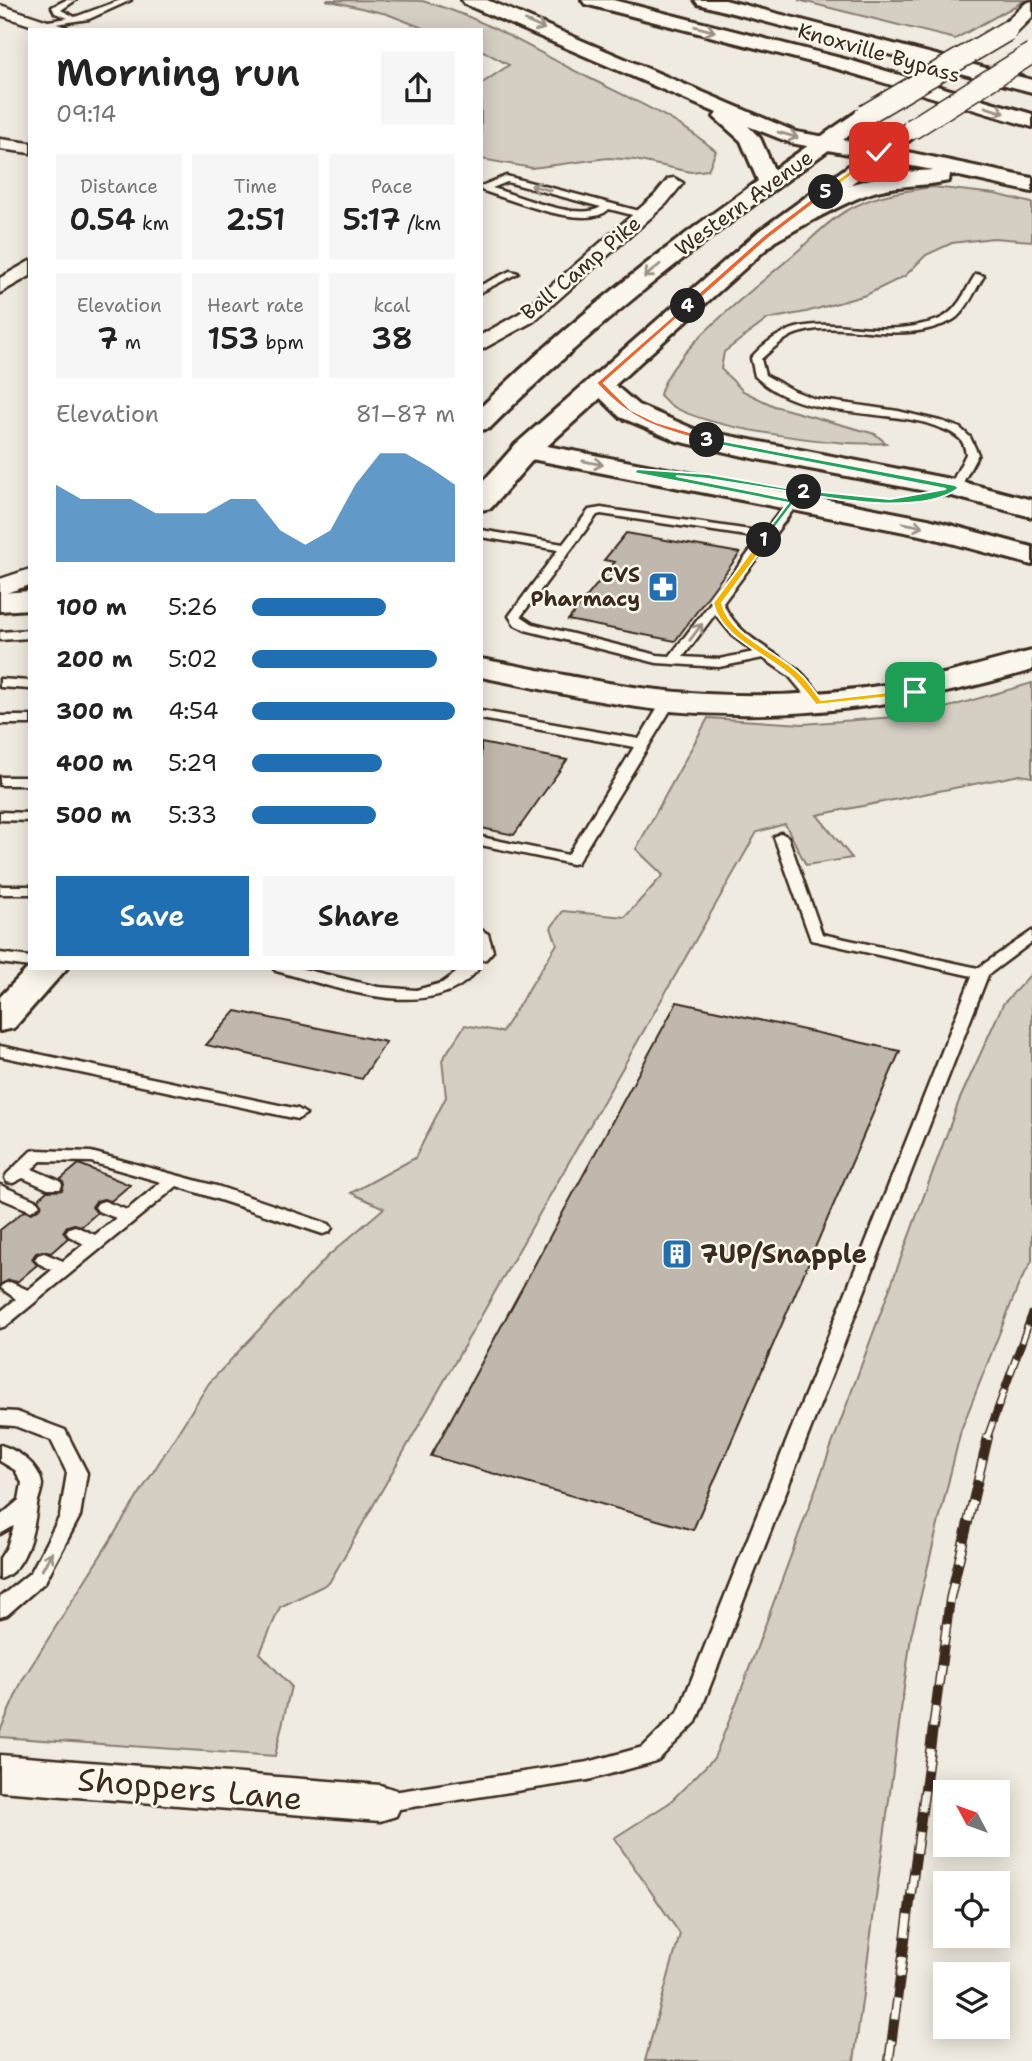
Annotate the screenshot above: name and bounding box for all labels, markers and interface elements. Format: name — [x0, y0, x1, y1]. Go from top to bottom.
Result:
street label: Knoxville Bypass — [795, 16, 963, 90]
one-way arrow — [523, 20, 545, 33]
one-way arrow — [693, 23, 716, 36]
text: Morning run — [56, 47, 300, 98]
button: share — [381, 51, 455, 125]
text: 09:14 — [56, 99, 116, 129]
one-way arrow — [983, 105, 1005, 117]
pin — [849, 122, 909, 182]
one-way arrow — [777, 130, 799, 143]
icon: check — [860, 133, 898, 171]
street label: Western Avenue — [669, 143, 819, 263]
text: Distance — [80, 174, 158, 199]
text: Time — [234, 174, 277, 199]
text: Pace — [371, 174, 413, 199]
pin: 5 — [808, 174, 844, 210]
text: 5 — [820, 179, 831, 204]
one-way arrow — [530, 181, 552, 194]
text: 0.54 — [69, 199, 136, 240]
text: 2:51 — [225, 199, 286, 240]
text: 5:17 — [342, 199, 401, 240]
street label: Ball Camp Pike — [515, 210, 647, 326]
text: km — [136, 211, 169, 236]
text: /km — [401, 211, 441, 236]
one-way arrow — [643, 263, 661, 279]
pin: 4 — [670, 288, 706, 324]
text: Elevation — [77, 293, 162, 318]
text: Heart rate — [207, 293, 304, 318]
text: kcal — [373, 293, 410, 318]
text: 4 — [681, 293, 694, 318]
text: 7 — [97, 318, 118, 359]
text: 153 — [207, 318, 259, 359]
text: 38 — [371, 318, 413, 359]
text: m — [118, 330, 141, 355]
text: bpm — [259, 330, 304, 355]
text: Elevation — [56, 399, 159, 429]
text: 81–87 m — [356, 399, 455, 429]
pin: 3 — [690, 422, 724, 458]
text: 3 — [700, 427, 713, 452]
one-way arrow — [581, 457, 604, 470]
pin: 2 — [786, 475, 822, 510]
text: 2 — [797, 479, 810, 504]
one-way arrow — [901, 518, 924, 532]
pin: 1 — [746, 522, 782, 558]
text: 1 — [759, 527, 768, 552]
place label: CVS Pharmacy — [531, 561, 640, 613]
pharmacy icon: CVS Pharmacy — [646, 570, 680, 604]
text: 100 m — [56, 592, 127, 622]
text: 5:26 — [168, 592, 218, 622]
one-way arrow — [688, 623, 703, 641]
text: 200 m — [56, 644, 133, 674]
text: 5:02 — [168, 644, 218, 674]
pin — [885, 662, 945, 722]
icon: arrive — [896, 673, 934, 711]
text: 300 m — [56, 696, 133, 726]
text: 4:54 — [168, 696, 219, 726]
text: 400 m — [56, 748, 133, 778]
text: 5:29 — [168, 748, 217, 778]
text: 500 m — [56, 800, 131, 830]
text: 5:33 — [168, 800, 217, 830]
button: Save — [56, 876, 249, 956]
button: Share — [263, 876, 455, 956]
place label: 7UP/Snapple — [700, 1236, 867, 1271]
building icon: 7UP/Snapple — [660, 1237, 694, 1271]
one-way arrow — [40, 1551, 54, 1571]
street label: Shoppers Lane — [76, 1757, 304, 1820]
north arrow — [933, 1780, 1010, 1857]
map controls — [933, 1780, 1010, 2039]
button: locate — [933, 1871, 1010, 1948]
button: layers — [933, 1962, 1010, 2039]

